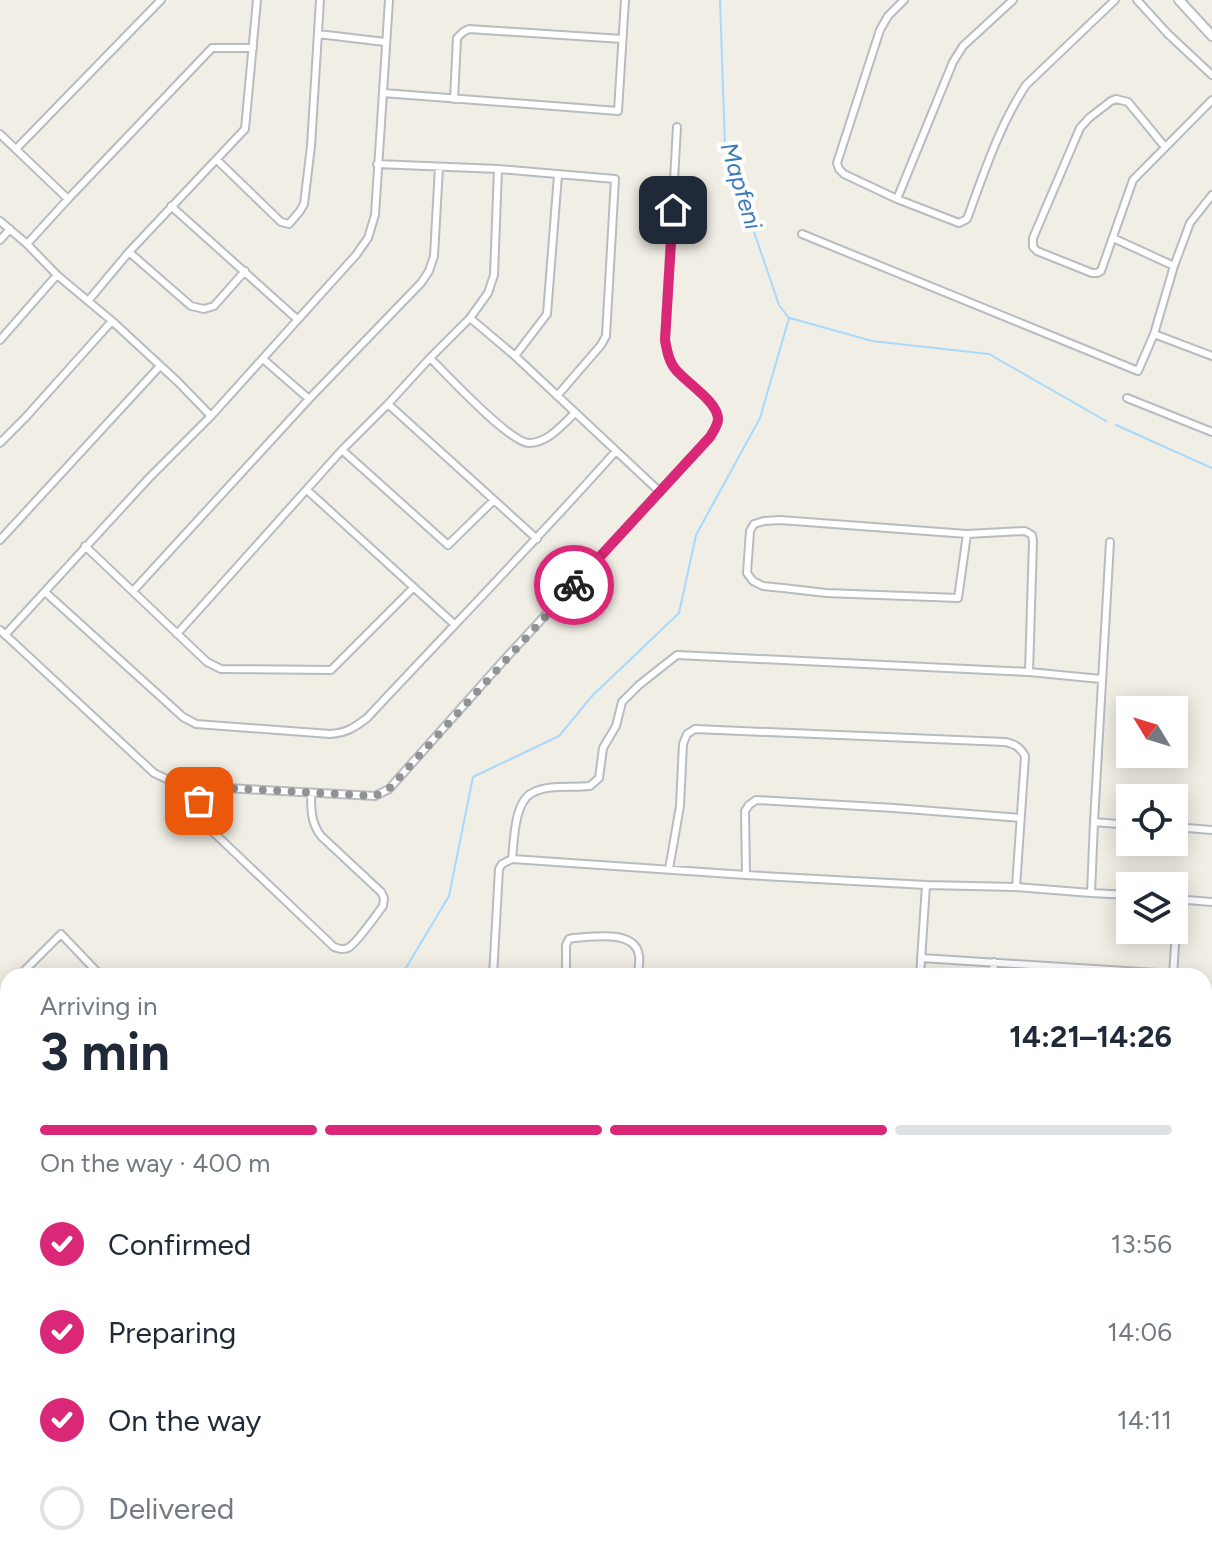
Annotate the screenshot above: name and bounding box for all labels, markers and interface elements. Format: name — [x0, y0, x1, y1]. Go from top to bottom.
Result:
water label: Mapfeni — [715, 139, 769, 233]
pin — [639, 176, 707, 244]
icon: home — [651, 188, 695, 232]
courier — [534, 545, 614, 625]
icon: bike — [552, 563, 596, 607]
north arrow — [1116, 696, 1188, 768]
map controls — [1116, 696, 1188, 944]
pin — [165, 767, 233, 835]
icon: bag — [177, 779, 221, 823]
button: locate — [1116, 784, 1188, 856]
button: layers — [1116, 872, 1188, 944]
text: Arriving in — [40, 990, 158, 1022]
text: 14:21–14:26 — [1009, 1018, 1172, 1055]
text: 3 min — [40, 1021, 170, 1083]
text: On the way · 400 m — [40, 1147, 270, 1179]
icon: check — [40, 1222, 84, 1266]
text: Confirmed — [108, 1226, 251, 1263]
text: 13:56 — [1111, 1228, 1172, 1260]
icon: check — [40, 1310, 84, 1354]
text: Preparing — [108, 1314, 236, 1351]
text: 14:06 — [1107, 1316, 1172, 1348]
icon: check — [40, 1398, 84, 1442]
text: On the way — [108, 1402, 261, 1439]
text: 14:11 — [1117, 1404, 1172, 1436]
text: Delivered — [108, 1490, 234, 1527]

